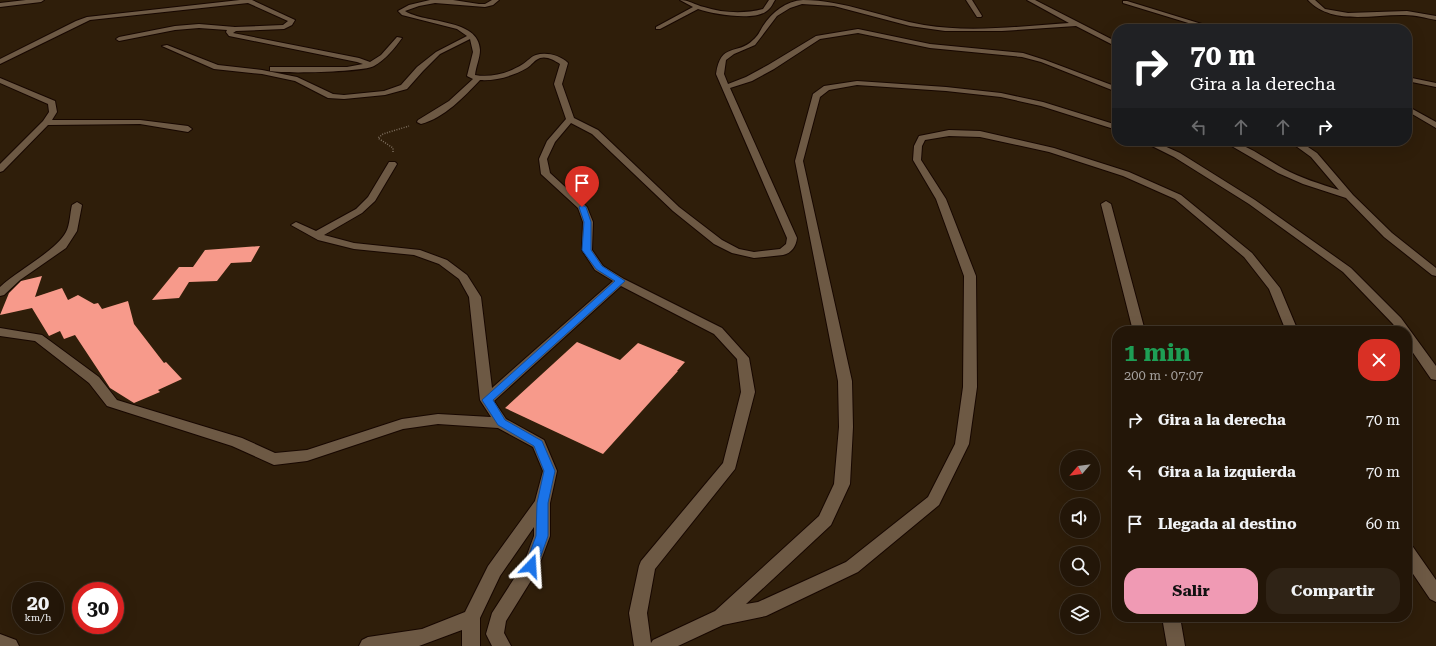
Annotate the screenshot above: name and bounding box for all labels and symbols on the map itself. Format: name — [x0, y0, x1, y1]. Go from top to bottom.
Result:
pin — [565, 166, 599, 207]
north arrow — [1060, 450, 1100, 490]
position arrow — [510, 545, 552, 587]
speed limit sign: 30 — [72, 582, 124, 634]

